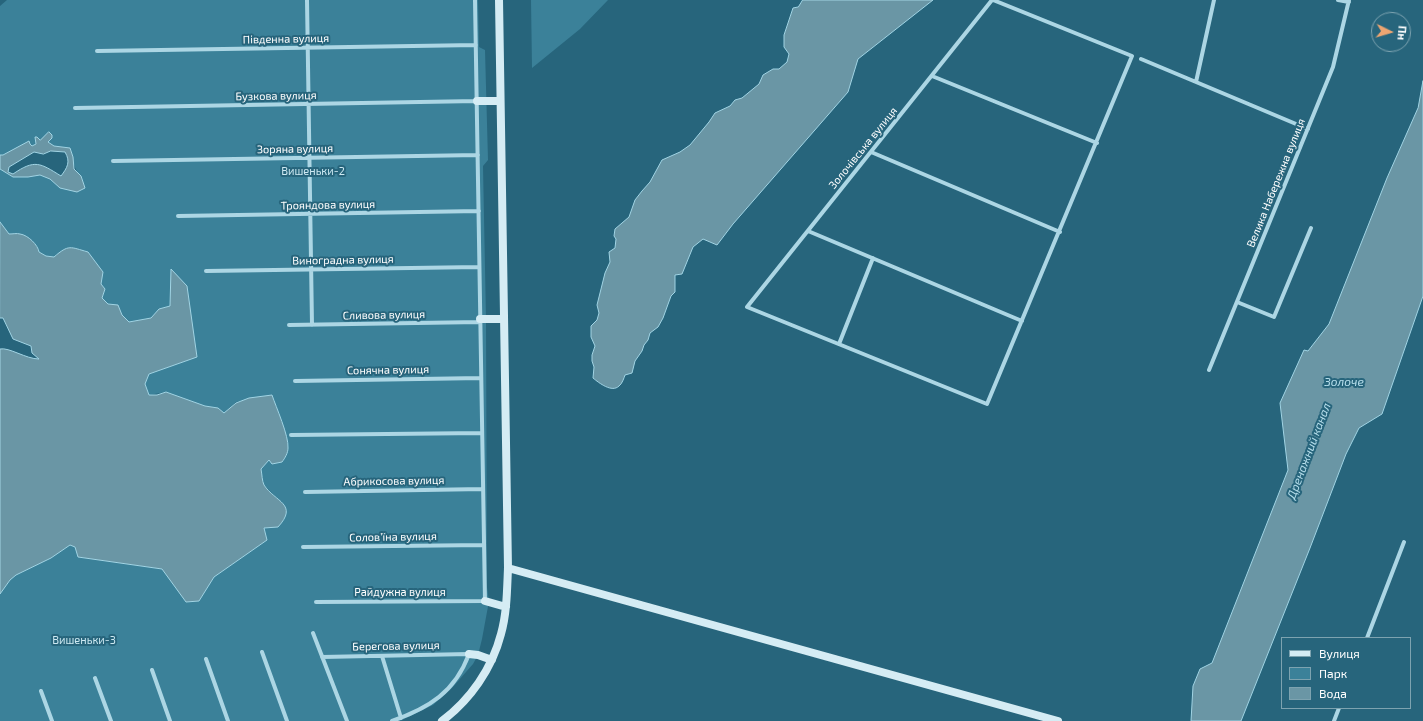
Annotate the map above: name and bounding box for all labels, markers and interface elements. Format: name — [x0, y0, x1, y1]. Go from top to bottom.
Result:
north arrow — [1371, 12, 1411, 52]
text: Пн — [1395, 25, 1410, 41]
street label: Південна вулиця — [243, 32, 329, 46]
street label: Бузкова вулиця — [235, 89, 317, 103]
street label: Золочівська вулиця — [826, 104, 900, 192]
street label: Велика Набережна вулиця — [1244, 117, 1308, 249]
street label: Зоряна вулиця — [257, 142, 333, 156]
park label: Вишеньки-2 — [281, 164, 345, 178]
street label: Трояндова вулиця — [281, 198, 375, 212]
street label: Виноградна вулиця — [292, 253, 394, 267]
street label: Сливова вулиця — [343, 308, 425, 322]
street label: Сонячна вулиця — [347, 363, 429, 377]
water label: Золоче — [1324, 375, 1364, 389]
water label: Дренажний канал — [1284, 401, 1334, 501]
street label: Абрикосова вулиця — [343, 474, 445, 488]
street label: Соловʼїна вулиця — [349, 530, 437, 544]
street label: Райдужна вулиця — [354, 585, 446, 599]
park label: Вишеньки-3 — [52, 633, 116, 647]
legend — [1281, 637, 1411, 709]
street label: Берегова вулиця — [352, 639, 440, 653]
text: Вулиця — [1319, 646, 1360, 660]
text: Парк — [1319, 666, 1347, 680]
text: Вода — [1319, 686, 1347, 700]

